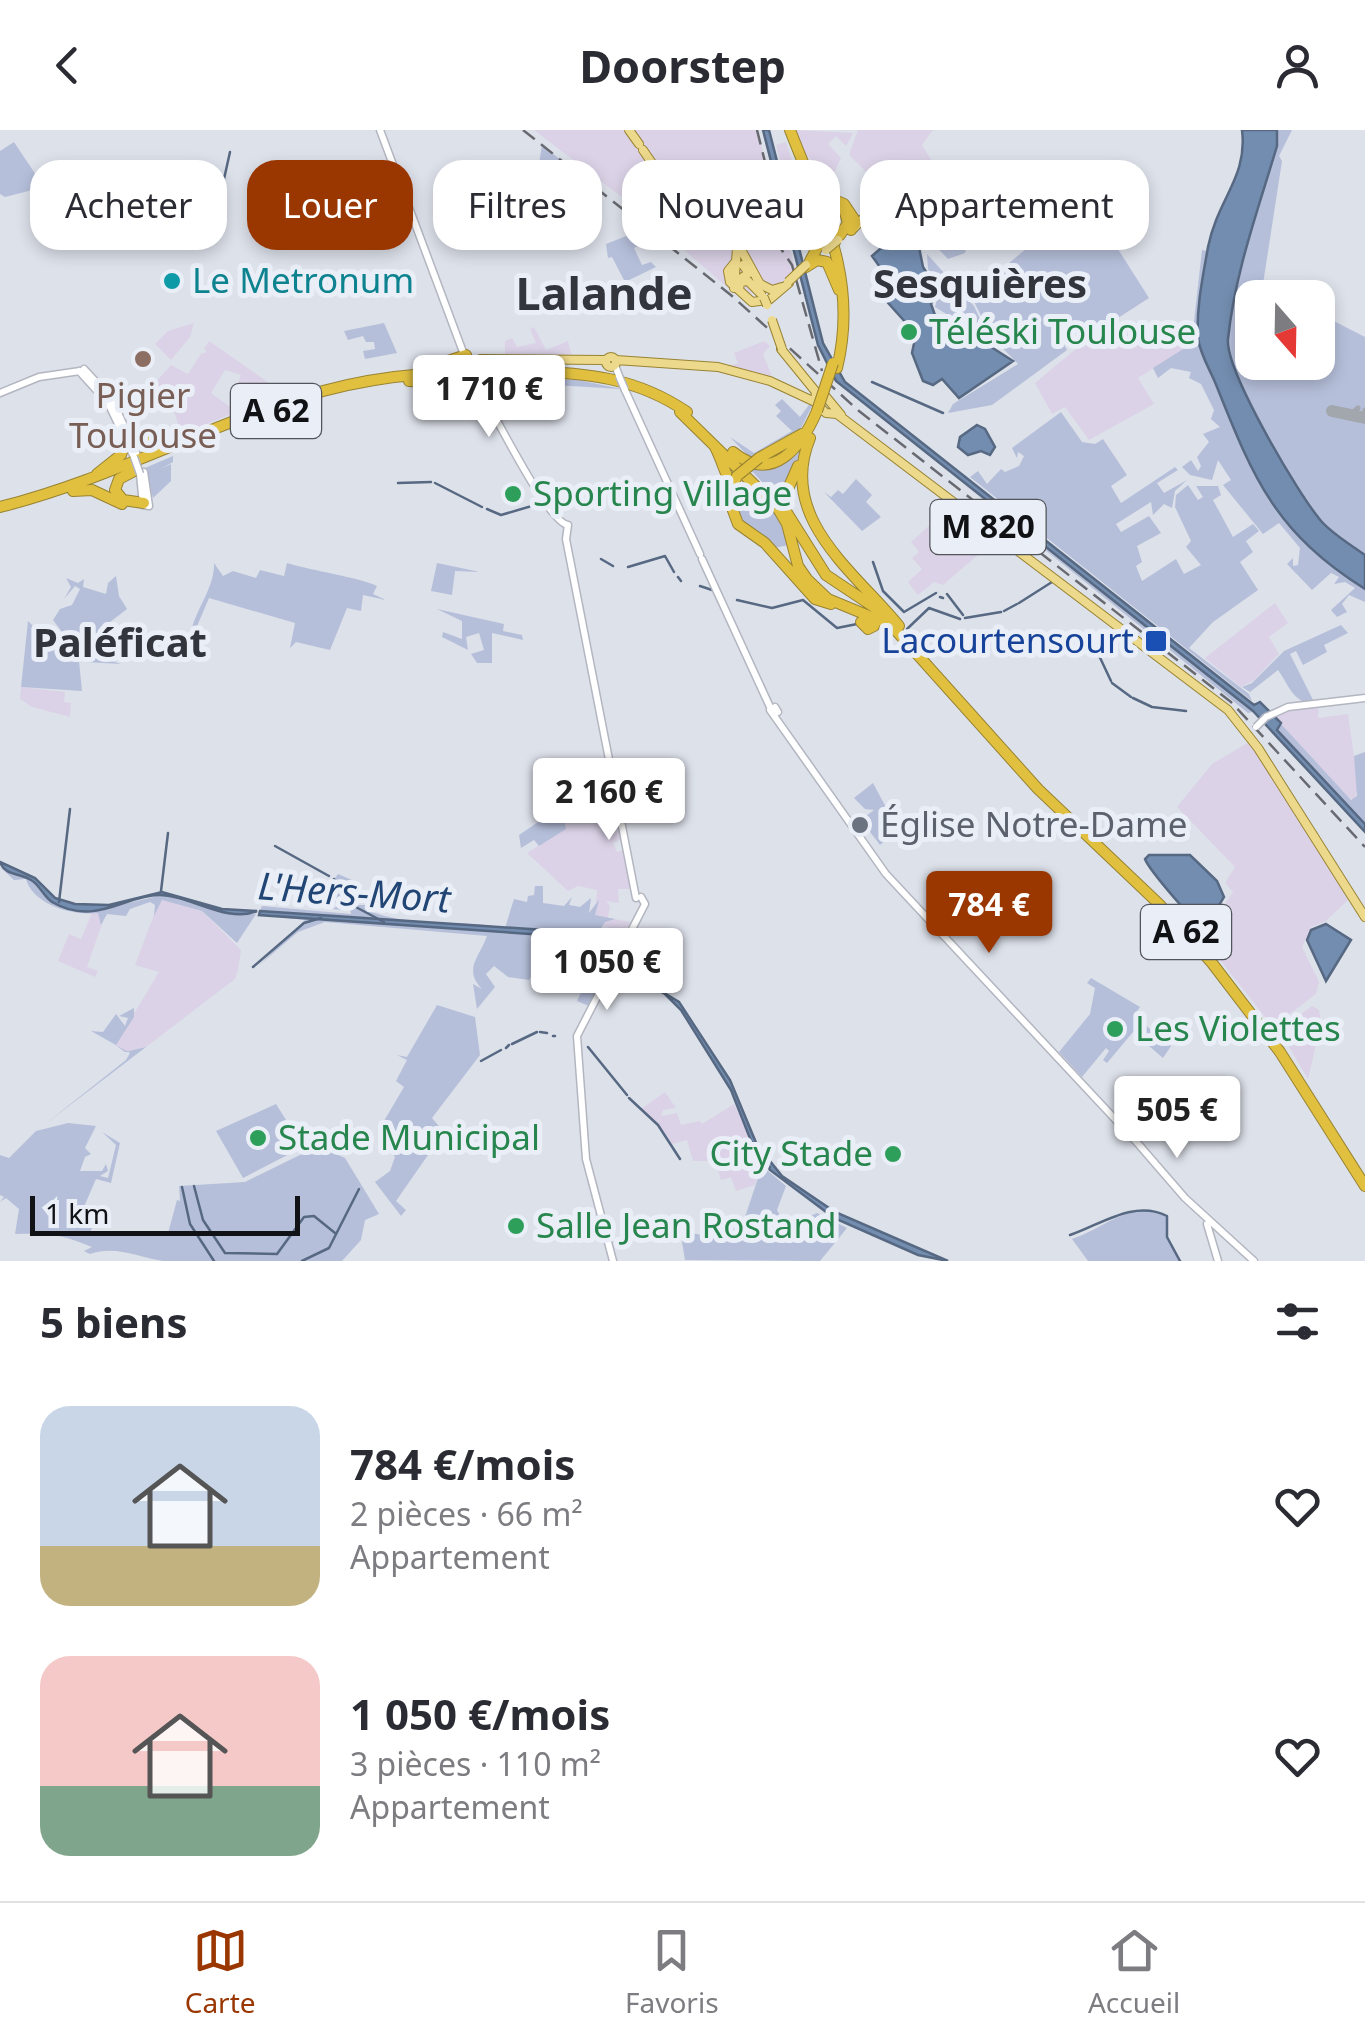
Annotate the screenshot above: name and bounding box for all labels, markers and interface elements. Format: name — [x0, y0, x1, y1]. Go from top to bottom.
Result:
text: Doorstep — [579, 35, 786, 96]
icon: back — [40, 38, 95, 93]
icon: person — [1270, 38, 1325, 93]
chip: Acheter — [30, 160, 227, 250]
chip: Louer — [247, 160, 413, 250]
chip: Filtres — [433, 160, 602, 250]
chip: Nouveau — [622, 160, 840, 250]
chip: Appartement — [860, 160, 1149, 250]
district label: Sesquières — [873, 255, 1087, 310]
place label: Le Metronum — [192, 256, 414, 303]
district label: Lalande — [515, 262, 693, 323]
marker: Le Metronum — [161, 270, 183, 292]
north arrow — [1235, 280, 1335, 380]
map controls — [1235, 280, 1335, 380]
place label: Téléski Toulouse — [929, 307, 1196, 354]
marker: Téléski Toulouse — [898, 321, 920, 343]
marker: Pigier Toulouse — [132, 348, 154, 370]
pin: 1 710 € — [397, 355, 581, 440]
text: 1 710 € — [435, 366, 543, 409]
place label: Pigier Toulouse — [69, 371, 217, 458]
road number: A 62 — [231, 384, 321, 438]
place label: Sporting Village — [533, 469, 792, 516]
marker: Sporting Village — [502, 483, 524, 505]
road number: M 820 — [930, 500, 1046, 554]
district label: Paléficat — [33, 614, 207, 669]
place label: Lacourtensourt — [881, 616, 1134, 663]
marker: Lacourtensourt — [1143, 628, 1169, 654]
pin: 2 160 € — [517, 758, 701, 843]
text: 2 160 € — [555, 769, 663, 812]
place label: Église Notre-Dame — [880, 800, 1187, 847]
marker: Église Notre-Dame — [849, 814, 871, 836]
water label: L'Hers-Mort — [256, 858, 453, 924]
pin: 784 € — [919, 871, 1059, 956]
text: 784 € — [948, 882, 1030, 925]
road number: A 62 — [1141, 905, 1231, 959]
pin: 1 050 € — [515, 928, 699, 1013]
text: 1 050 € — [553, 939, 661, 982]
place label: Les Violettes — [1135, 1004, 1341, 1051]
marker: Les Violettes — [1104, 1018, 1126, 1040]
pin: 505 € — [1107, 1076, 1247, 1161]
text: 505 € — [1136, 1087, 1218, 1130]
place label: Stade Municipal — [278, 1113, 540, 1160]
marker: Stade Municipal — [247, 1127, 269, 1149]
place label: City Stade — [710, 1129, 873, 1176]
marker: City Stade — [882, 1143, 904, 1165]
scale bar — [30, 1191, 300, 1236]
text: 1 km — [45, 1194, 109, 1232]
place label: Salle Jean Rostand — [536, 1201, 837, 1248]
marker: Salle Jean Rostand — [505, 1215, 527, 1237]
text: 5 biens — [40, 1293, 188, 1350]
icon: filters — [1270, 1294, 1325, 1349]
text: 784 €/mois — [350, 1435, 575, 1492]
icon: home — [120, 1446, 240, 1566]
icon: heart — [1270, 1479, 1325, 1534]
text: 2 pièces · 66 m² — [350, 1492, 583, 1535]
text: Appartement — [350, 1535, 550, 1578]
text: 1 050 €/mois — [350, 1685, 610, 1742]
icon: home — [120, 1696, 240, 1816]
icon: heart — [1270, 1729, 1325, 1784]
text: 3 pièces · 110 m² — [350, 1742, 601, 1785]
text: Appartement — [350, 1785, 550, 1828]
tab: Carte — [185, 1923, 256, 2021]
tab: Favoris — [625, 1923, 719, 2021]
tab: Accueil — [1088, 1923, 1180, 2021]

